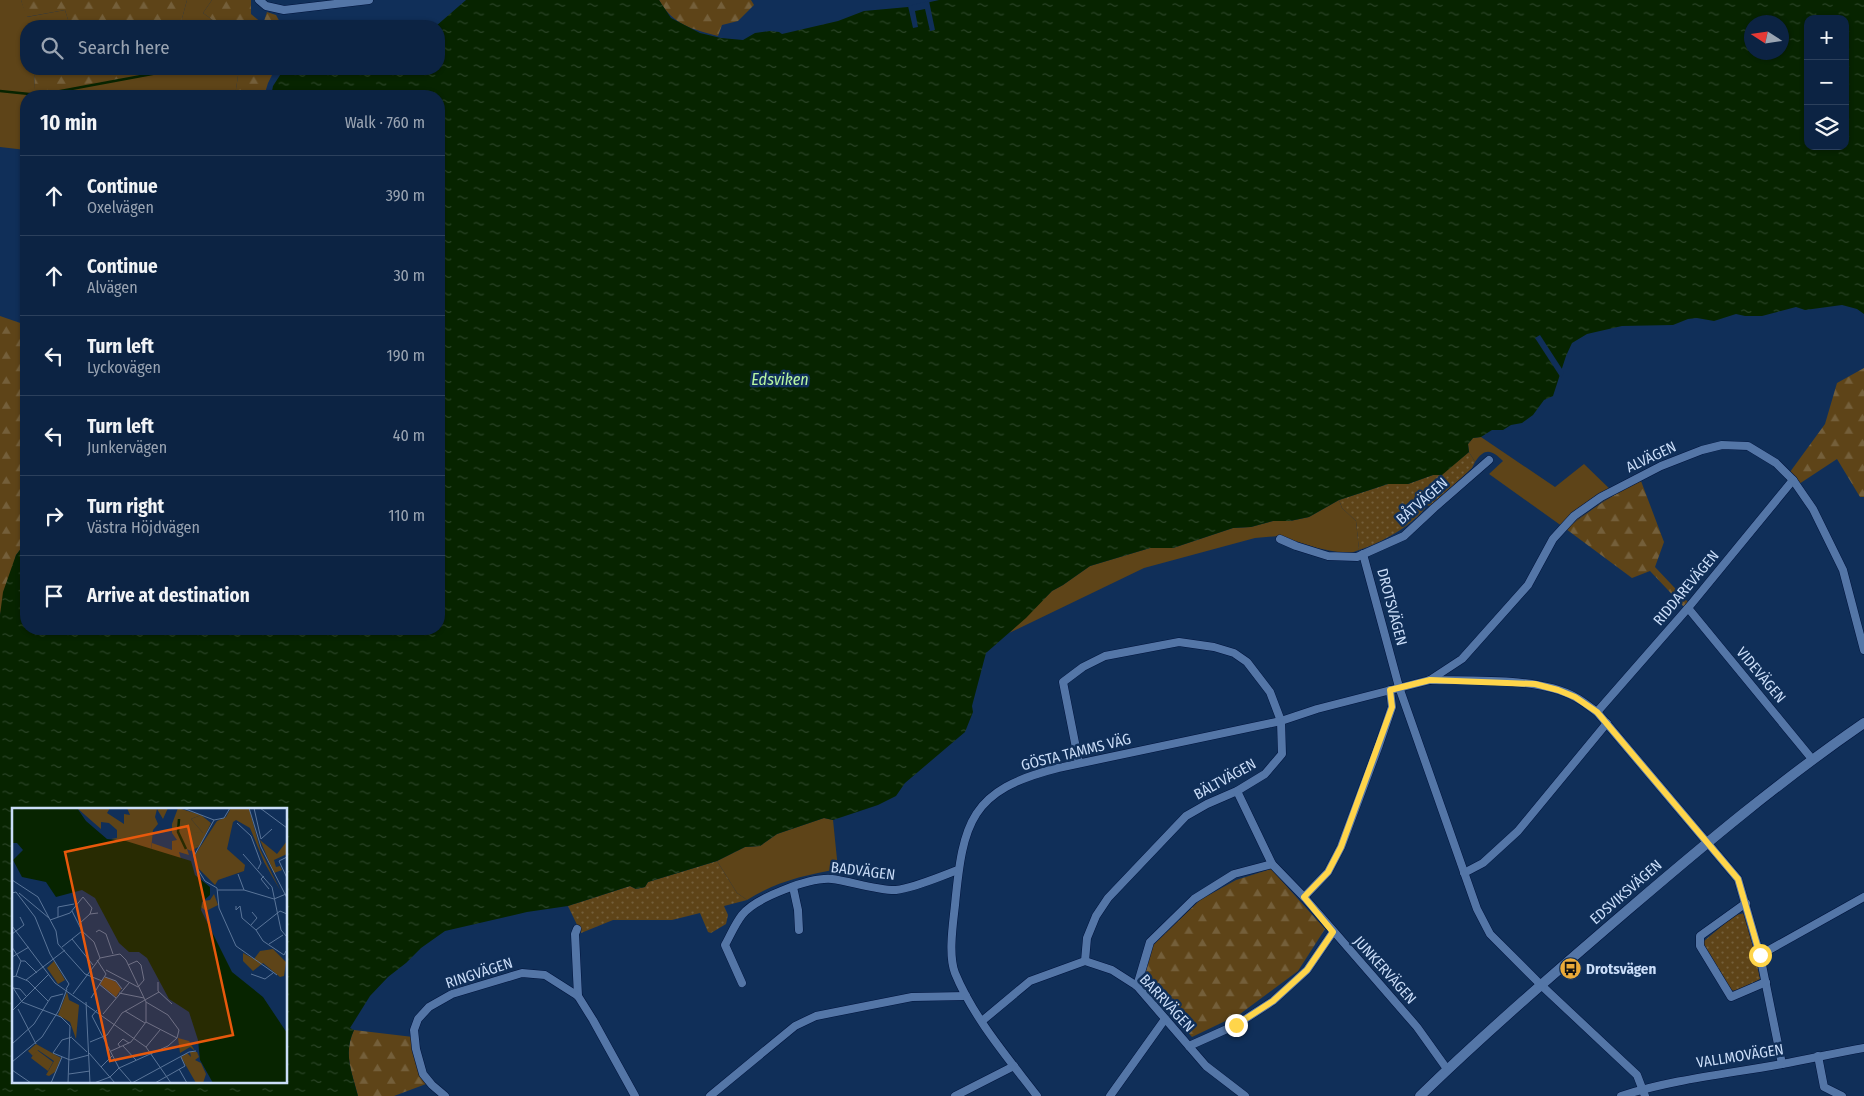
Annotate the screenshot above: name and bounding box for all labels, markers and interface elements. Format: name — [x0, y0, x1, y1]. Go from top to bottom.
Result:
north arrow — [1744, 15, 1789, 60]
map controls — [1804, 15, 1849, 150]
button: + — [1804, 15, 1849, 60]
search box — [20, 20, 445, 75]
icon: search — [38, 34, 66, 62]
text: Search here — [78, 36, 170, 59]
button: − — [1804, 60, 1849, 105]
button: layers — [1804, 105, 1849, 150]
text: 10 min — [40, 110, 97, 136]
text: Walk · 760 m — [345, 113, 425, 132]
text: Continue — [87, 175, 158, 198]
icon: ahead — [40, 182, 68, 210]
text: 390 m — [386, 186, 425, 205]
text: Oxelvägen — [87, 198, 154, 217]
text: Continue — [87, 255, 158, 278]
icon: ahead — [40, 262, 68, 290]
text: 30 m — [393, 266, 425, 285]
text: Alvägen — [87, 278, 138, 297]
text: Turn left — [87, 335, 154, 358]
icon: left — [40, 342, 68, 370]
text: 190 m — [387, 346, 425, 365]
text: Lyckovägen — [87, 358, 161, 377]
water label: Edsviken — [751, 370, 809, 389]
text: Turn left — [87, 415, 154, 438]
icon: left — [40, 422, 68, 450]
text: 40 m — [393, 426, 425, 445]
text: Junkervägen — [87, 438, 167, 457]
street label: ALVÄGEN — [1623, 438, 1679, 476]
street label: BÅTVÄGEN — [1393, 474, 1451, 528]
text: Turn right — [87, 495, 164, 518]
icon: right — [40, 502, 68, 530]
text: 110 m — [388, 506, 425, 525]
text: Västra Höjdvägen — [87, 518, 200, 537]
street label: RIDDAREVÄGEN — [1649, 547, 1723, 629]
street label: DROTSVÄGEN — [1373, 566, 1411, 648]
icon: arrive — [40, 582, 68, 610]
text: Arrive at destination — [87, 584, 250, 607]
street label: VIDEVÄGEN — [1733, 643, 1789, 707]
street label: GÖSTA TAMMS VÄG — [1019, 730, 1133, 774]
street label: BÄLTVÄGEN — [1191, 755, 1259, 803]
inset map — [12, 808, 288, 1084]
street label: EDSVIKSVÄGEN — [1586, 856, 1666, 928]
street label: BADVÄGEN — [830, 858, 896, 884]
street label: JUNKERVÄGEN — [1350, 932, 1420, 1008]
route start — [1749, 944, 1772, 967]
street label: RINGVÄGEN — [443, 954, 515, 992]
bus stop icon: Drotsvägen — [1558, 957, 1582, 981]
place label: Drotsvägen — [1586, 960, 1656, 978]
street label: BARRVÄGEN — [1136, 970, 1198, 1036]
route end — [1225, 1014, 1248, 1037]
street label: VALLMOVÄGEN — [1695, 1040, 1785, 1072]

